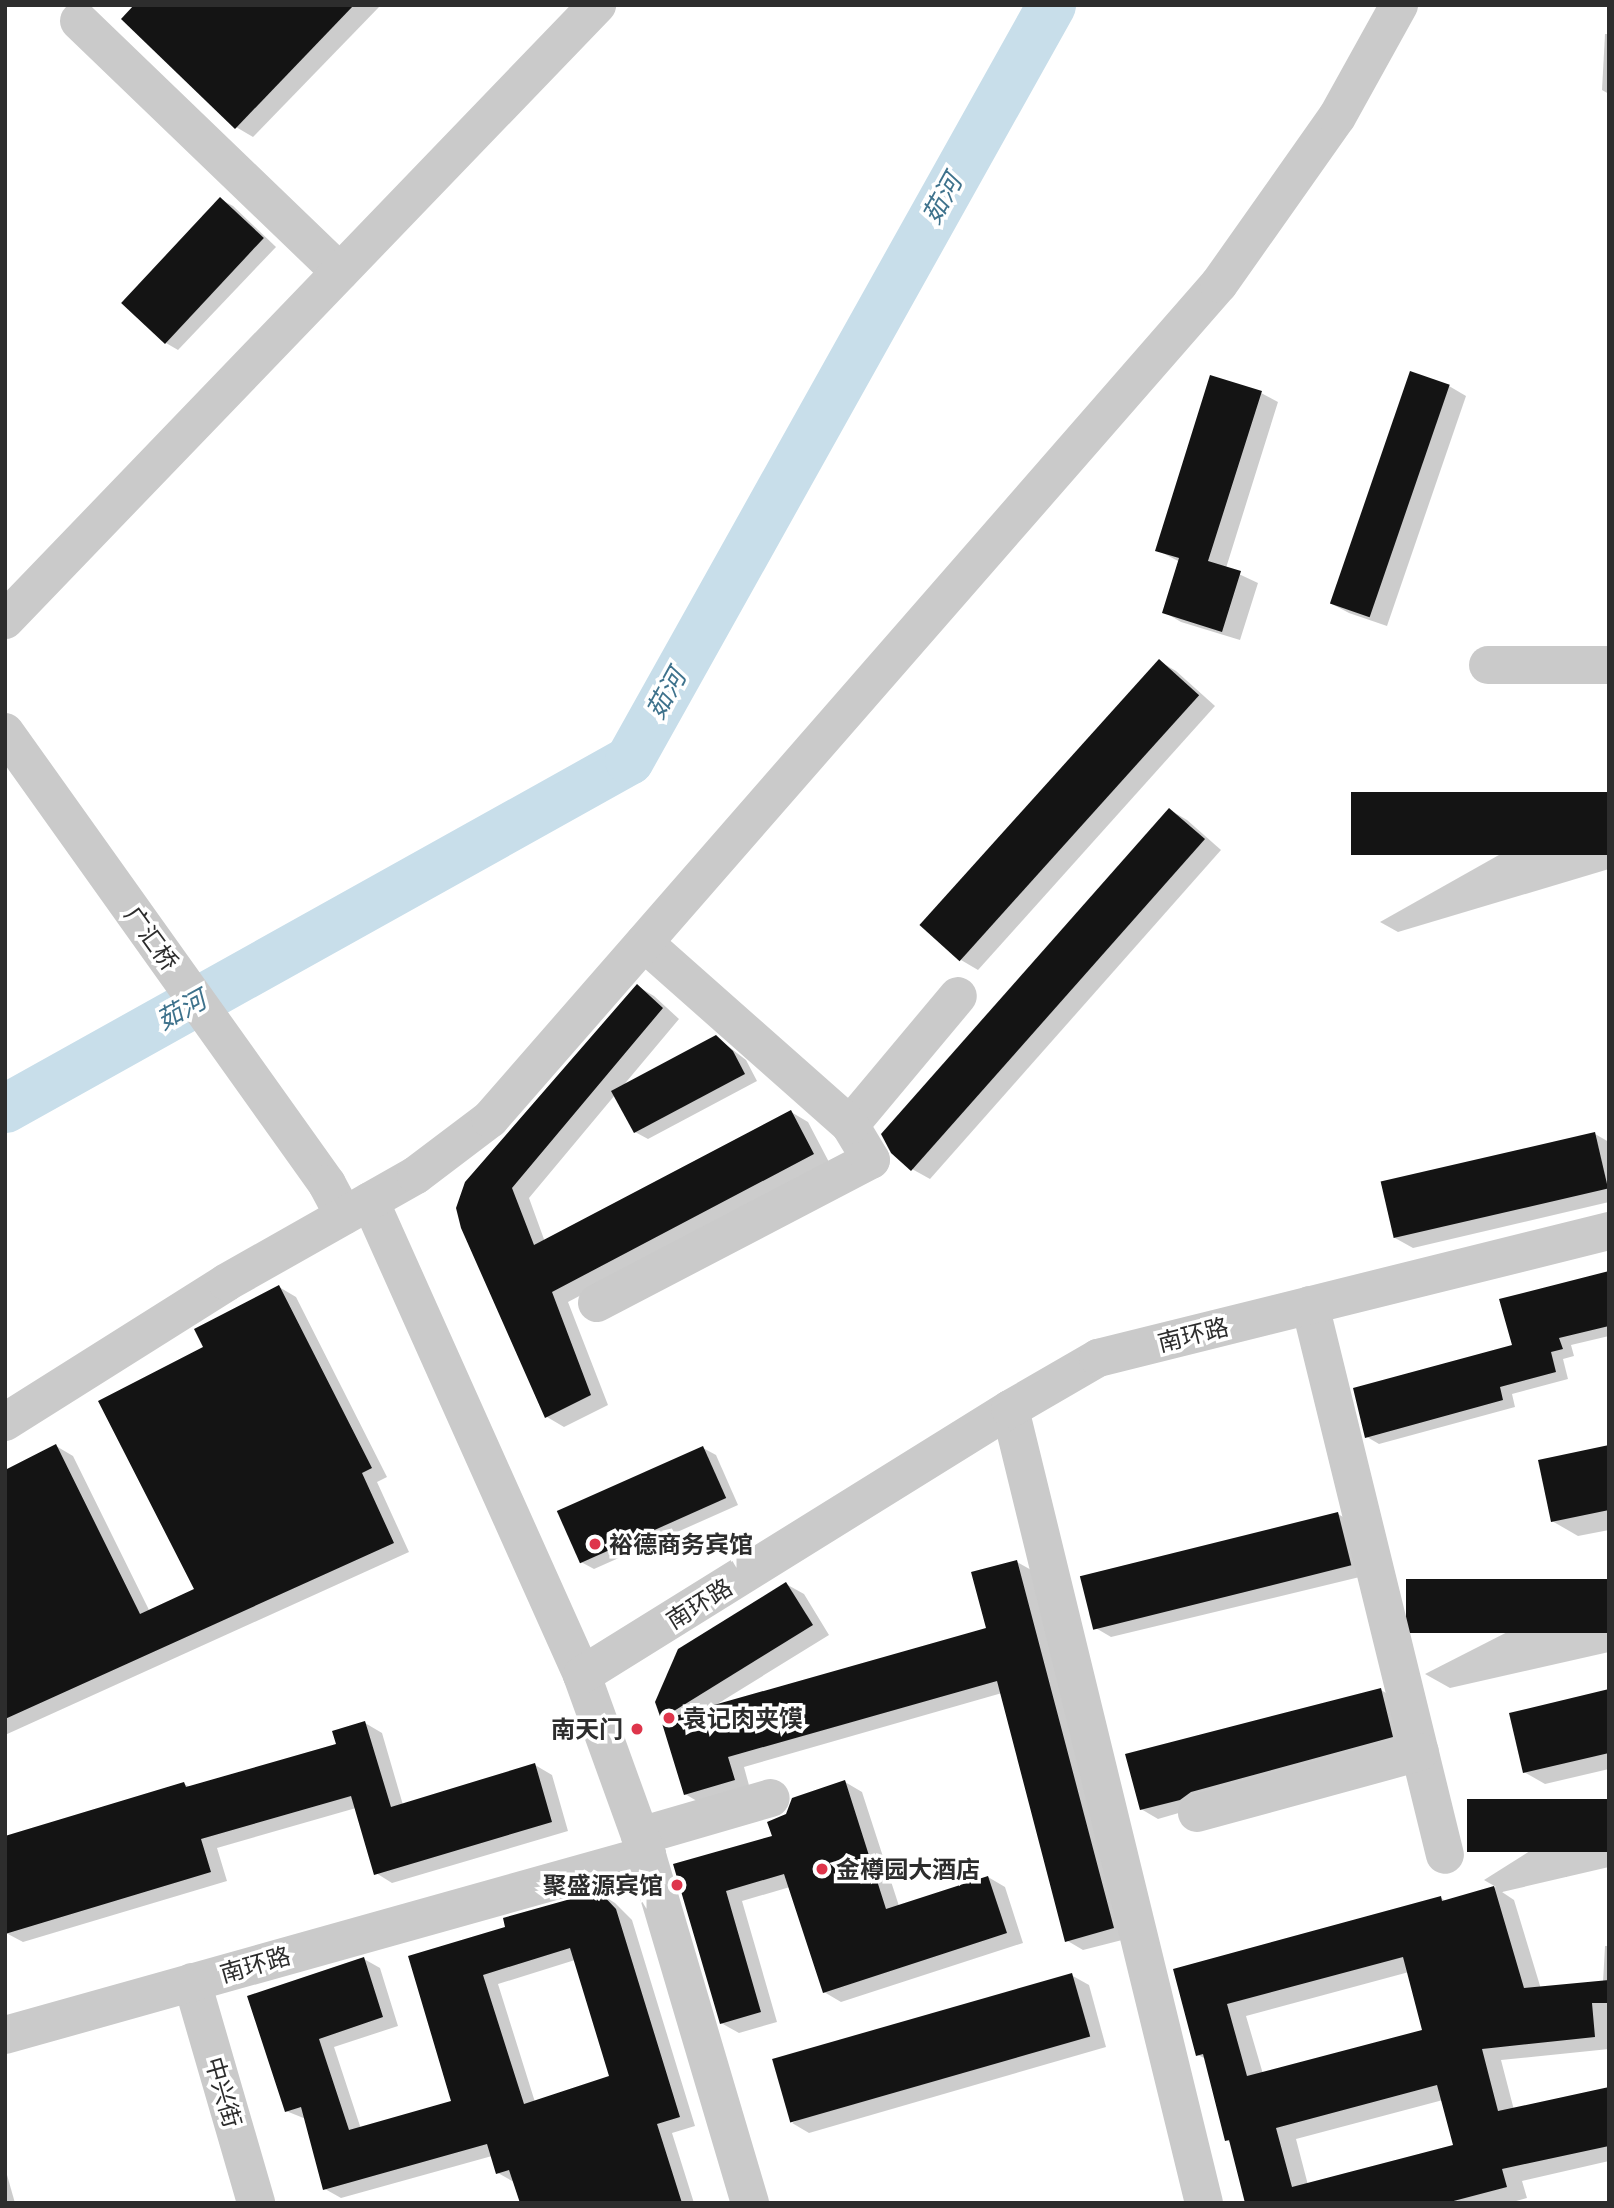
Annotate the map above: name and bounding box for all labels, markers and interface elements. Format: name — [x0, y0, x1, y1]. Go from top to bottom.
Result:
water label: 茹河 — [916, 169, 968, 229]
water label: 茹河 — [640, 664, 692, 724]
street label: 广汇桥 — [119, 900, 185, 976]
water label: 茹河 — [151, 984, 211, 1036]
street label: 南环路 — [1155, 1311, 1231, 1357]
place label: 裕德商务宾馆 — [609, 1530, 753, 1558]
marker: 裕德商务宾馆 — [587, 1536, 603, 1552]
street label: 南环路 — [661, 1572, 737, 1634]
place label: 袁记肉夹馍 — [683, 1704, 803, 1732]
marker: 袁记肉夹馍 — [661, 1710, 677, 1726]
place label: 南天门 — [551, 1715, 623, 1743]
marker: 南天门 — [629, 1721, 645, 1737]
place label: 金樽园大酒店 — [836, 1855, 980, 1883]
marker: 金樽园大酒店 — [814, 1861, 830, 1877]
place label: 聚盛源宾馆 — [543, 1871, 663, 1899]
marker: 聚盛源宾馆 — [669, 1877, 685, 1893]
street label: 南环路 — [216, 1940, 294, 1988]
street label: 中兴街 — [200, 2053, 248, 2131]

